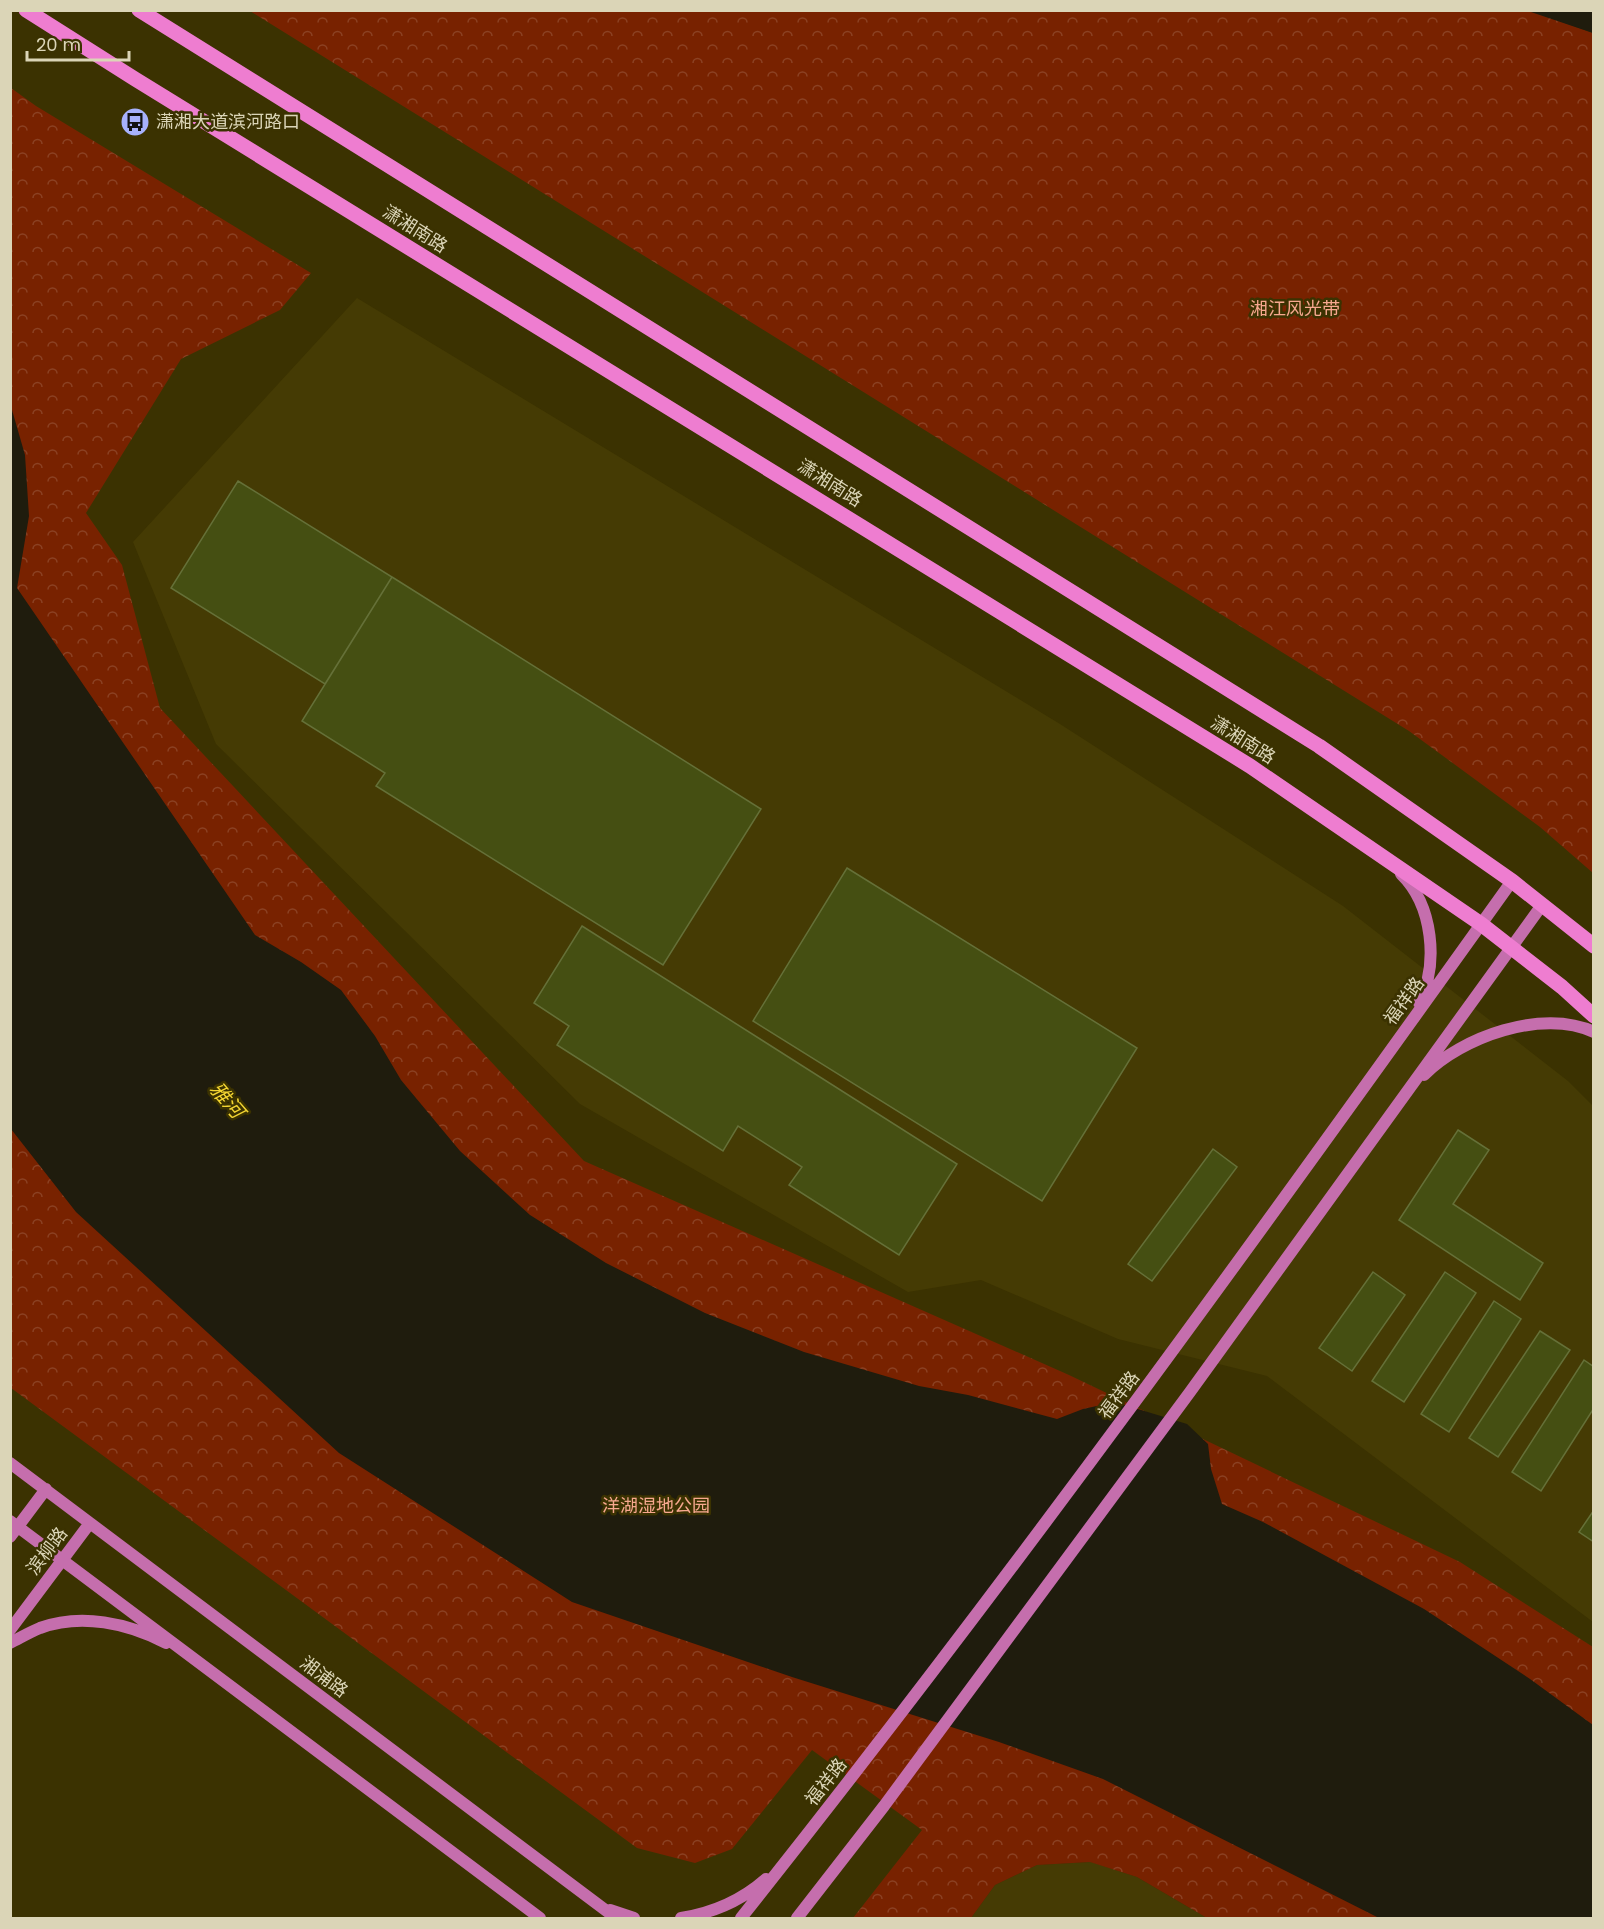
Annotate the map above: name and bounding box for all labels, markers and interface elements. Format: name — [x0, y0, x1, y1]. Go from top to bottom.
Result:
scale bar — [27, 24, 129, 62]
text: 20 m — [36, 32, 81, 57]
bus stop icon: 潇湘大道滨河路口 — [119, 106, 151, 138]
place label: 潇湘大道滨河路口 — [156, 109, 300, 134]
street label: 潇湘南路 — [378, 199, 452, 258]
park label: 湘江风光带 — [1250, 296, 1340, 321]
street label: 潇湘南路 — [793, 453, 867, 512]
street label: 潇湘南路 — [1206, 710, 1280, 769]
street label: 福祥路 — [1378, 972, 1430, 1030]
water label: 雅河 — [203, 1076, 253, 1127]
street label: 福祥路 — [1092, 1366, 1145, 1424]
park label: 洋湖湿地公园 — [602, 1493, 710, 1518]
street label: 滨柳路 — [20, 1522, 73, 1580]
street label: 湘浦路 — [295, 1650, 353, 1703]
street label: 福祥路 — [799, 1753, 852, 1811]

